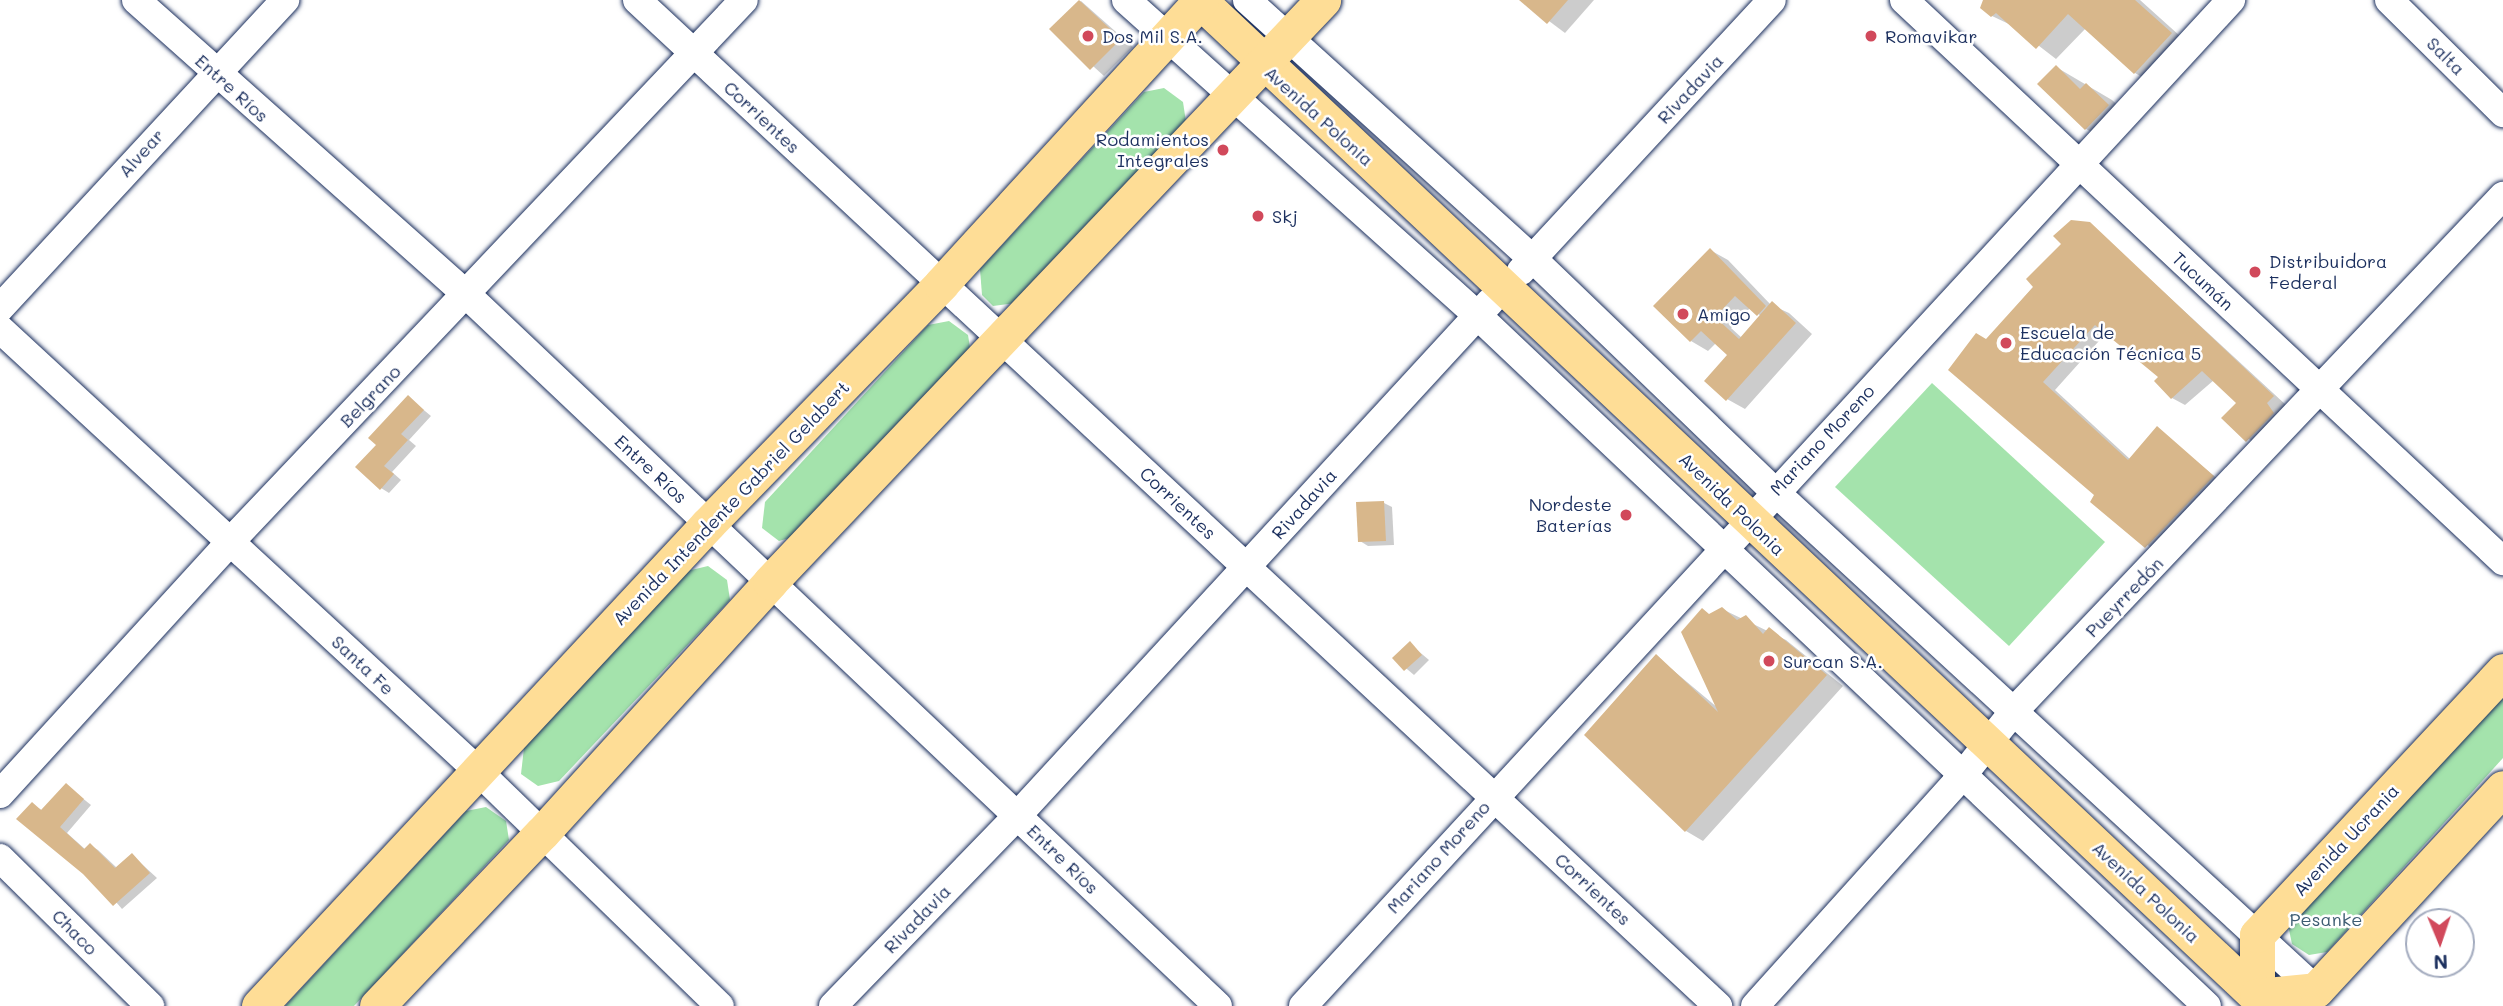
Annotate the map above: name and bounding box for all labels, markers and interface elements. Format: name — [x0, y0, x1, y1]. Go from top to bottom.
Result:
place label: Dos Mil S.A. — [1102, 25, 1203, 47]
place label: Romavikar — [1885, 25, 1978, 47]
marker: Dos Mil S.A. — [1080, 28, 1096, 44]
marker: Romavikar — [1863, 28, 1879, 44]
street label: Salta — [2422, 32, 2470, 80]
street label: Entre Ríos — [191, 50, 273, 126]
street label: Rivadavia — [1653, 50, 1727, 128]
street label: Avenida Polonia — [1260, 62, 1378, 170]
street label: Corrientes — [720, 76, 804, 158]
street label: Alvear — [114, 124, 168, 182]
place label: Rodamientos Integrales — [1096, 129, 1209, 172]
marker: Rodamientos Integrales — [1215, 142, 1231, 158]
place label: Skj — [1272, 205, 1298, 227]
marker: Skj — [1250, 208, 1266, 224]
street label: Tucumán — [2168, 247, 2238, 315]
place label: Distribuidora Federal — [2269, 251, 2387, 294]
marker: Distribuidora Federal — [2247, 264, 2263, 280]
place label: Amigo — [1697, 303, 1750, 325]
marker: Amigo — [1675, 306, 1691, 322]
place label: Escuela de Educación Técnica 5 — [2020, 322, 2201, 364]
marker: Escuela de Educación Técnica 5 — [1998, 335, 2014, 351]
street label: Belgrano — [335, 360, 405, 432]
street label: Avenida Intendente Gabriel Gelabert — [608, 376, 854, 630]
street label: Mariano Moreno — [1765, 380, 1879, 500]
street label: Entre Ríos — [610, 430, 692, 508]
street label: Avenida Polonia — [1675, 448, 1789, 560]
street label: Corrientes — [1136, 462, 1220, 544]
street label: Rivadavia — [1267, 465, 1341, 543]
place label: Nordeste Baterías — [1529, 494, 1612, 536]
marker: Nordeste Baterías — [1618, 507, 1634, 523]
street label: Pueyrredón — [2081, 553, 2167, 641]
street label: Santa Fe — [327, 631, 399, 699]
place label: Surcan S.A. — [1783, 650, 1883, 672]
marker: Surcan S.A. — [1761, 653, 1777, 669]
street label: Avenida Ucrania — [2289, 780, 2403, 900]
street label: Mariano Moreno — [1382, 796, 1494, 918]
street label: Entre Ríos — [1023, 820, 1103, 898]
street label: Avenida Polonia — [2088, 837, 2204, 947]
street label: Corrientes — [1551, 848, 1635, 930]
street label: Rivadavia — [879, 880, 955, 958]
street label: Chaco — [48, 905, 102, 959]
park label: Pesanke — [2290, 908, 2362, 930]
north arrow — [2405, 908, 2475, 978]
text: N — [2433, 950, 2448, 975]

